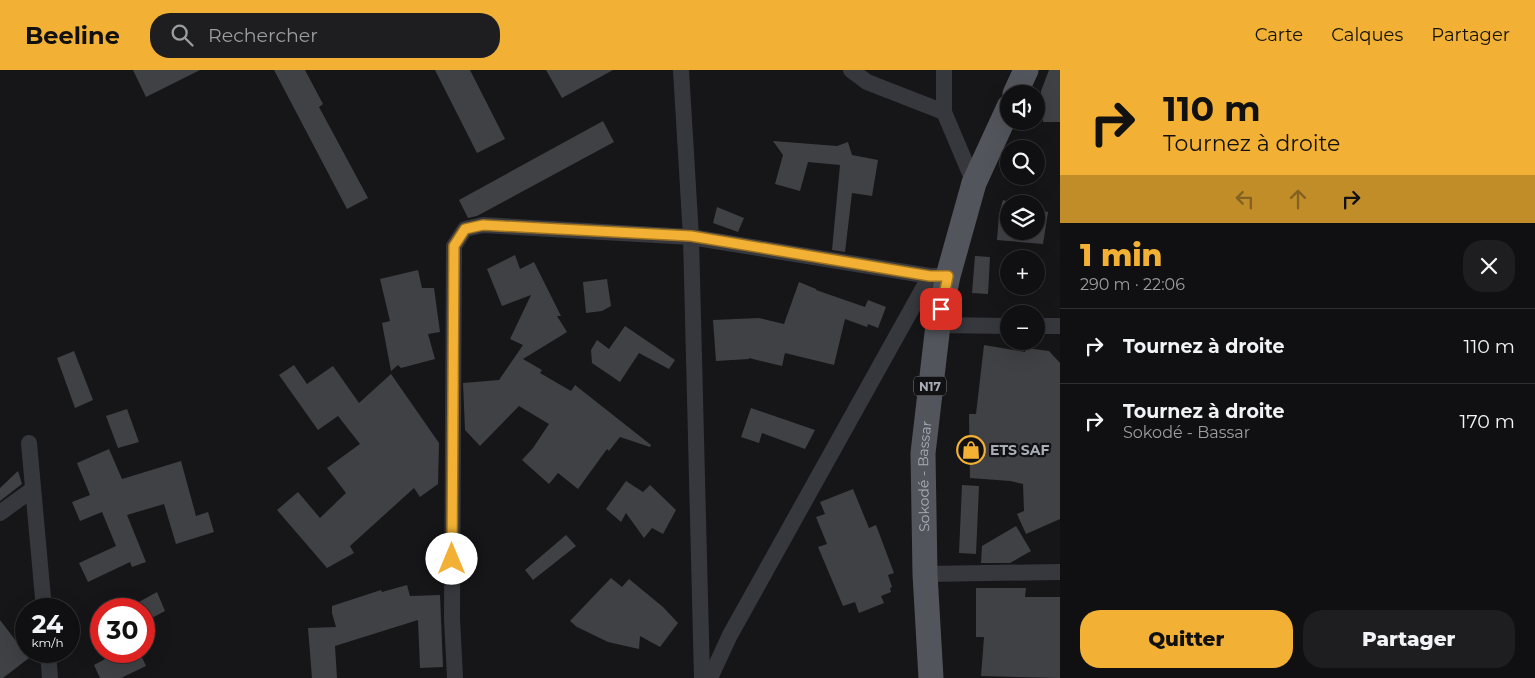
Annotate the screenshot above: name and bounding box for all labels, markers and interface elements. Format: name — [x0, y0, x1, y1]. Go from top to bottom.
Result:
search box — [150, 13, 500, 58]
text: Beeline — [25, 21, 120, 50]
icon: search — [168, 21, 196, 49]
text: Rechercher — [208, 24, 318, 47]
text: Carte — [1255, 24, 1303, 46]
text: Calques — [1331, 24, 1403, 46]
text: Partager — [1431, 24, 1510, 46]
map controls — [1000, 85, 1045, 350]
button: sound — [1000, 85, 1045, 130]
text: 110 m — [1163, 87, 1261, 130]
icon: right — [1080, 90, 1145, 155]
text: Tournez à droite — [1163, 130, 1340, 157]
button: search — [1000, 140, 1045, 185]
icon: left — [1231, 185, 1259, 213]
icon: ahead — [1284, 185, 1312, 213]
icon: right — [1337, 185, 1365, 213]
button: layers — [1000, 195, 1045, 240]
text: 1 min — [1080, 237, 1163, 274]
button: close — [1463, 240, 1515, 292]
button: + — [1000, 250, 1045, 295]
text: 290 m · 22:06 — [1080, 275, 1185, 294]
pin — [920, 288, 962, 330]
icon: arrive — [927, 295, 955, 323]
button: − — [1000, 305, 1045, 350]
icon: right — [1080, 332, 1108, 360]
text: Tournez à droite — [1123, 335, 1284, 358]
text: 110 m — [1464, 335, 1515, 358]
road number: N17 — [914, 376, 946, 396]
text: Tournez à droite — [1123, 400, 1284, 423]
icon: right — [1080, 407, 1108, 435]
text: 170 m — [1460, 410, 1515, 433]
street label: Sokodé - Bassar — [914, 419, 936, 532]
text: Sokodé - Bassar — [1123, 423, 1250, 442]
shop icon: ETS SAF — [956, 435, 986, 465]
place label: ETS SAF — [990, 441, 1050, 459]
position arrow — [425, 532, 477, 584]
speed limit sign: 30 — [90, 598, 155, 663]
text: 24 — [32, 609, 63, 639]
button: Quitter — [1080, 610, 1293, 668]
button: Partager — [1303, 610, 1515, 668]
text: km/h — [31, 635, 64, 650]

